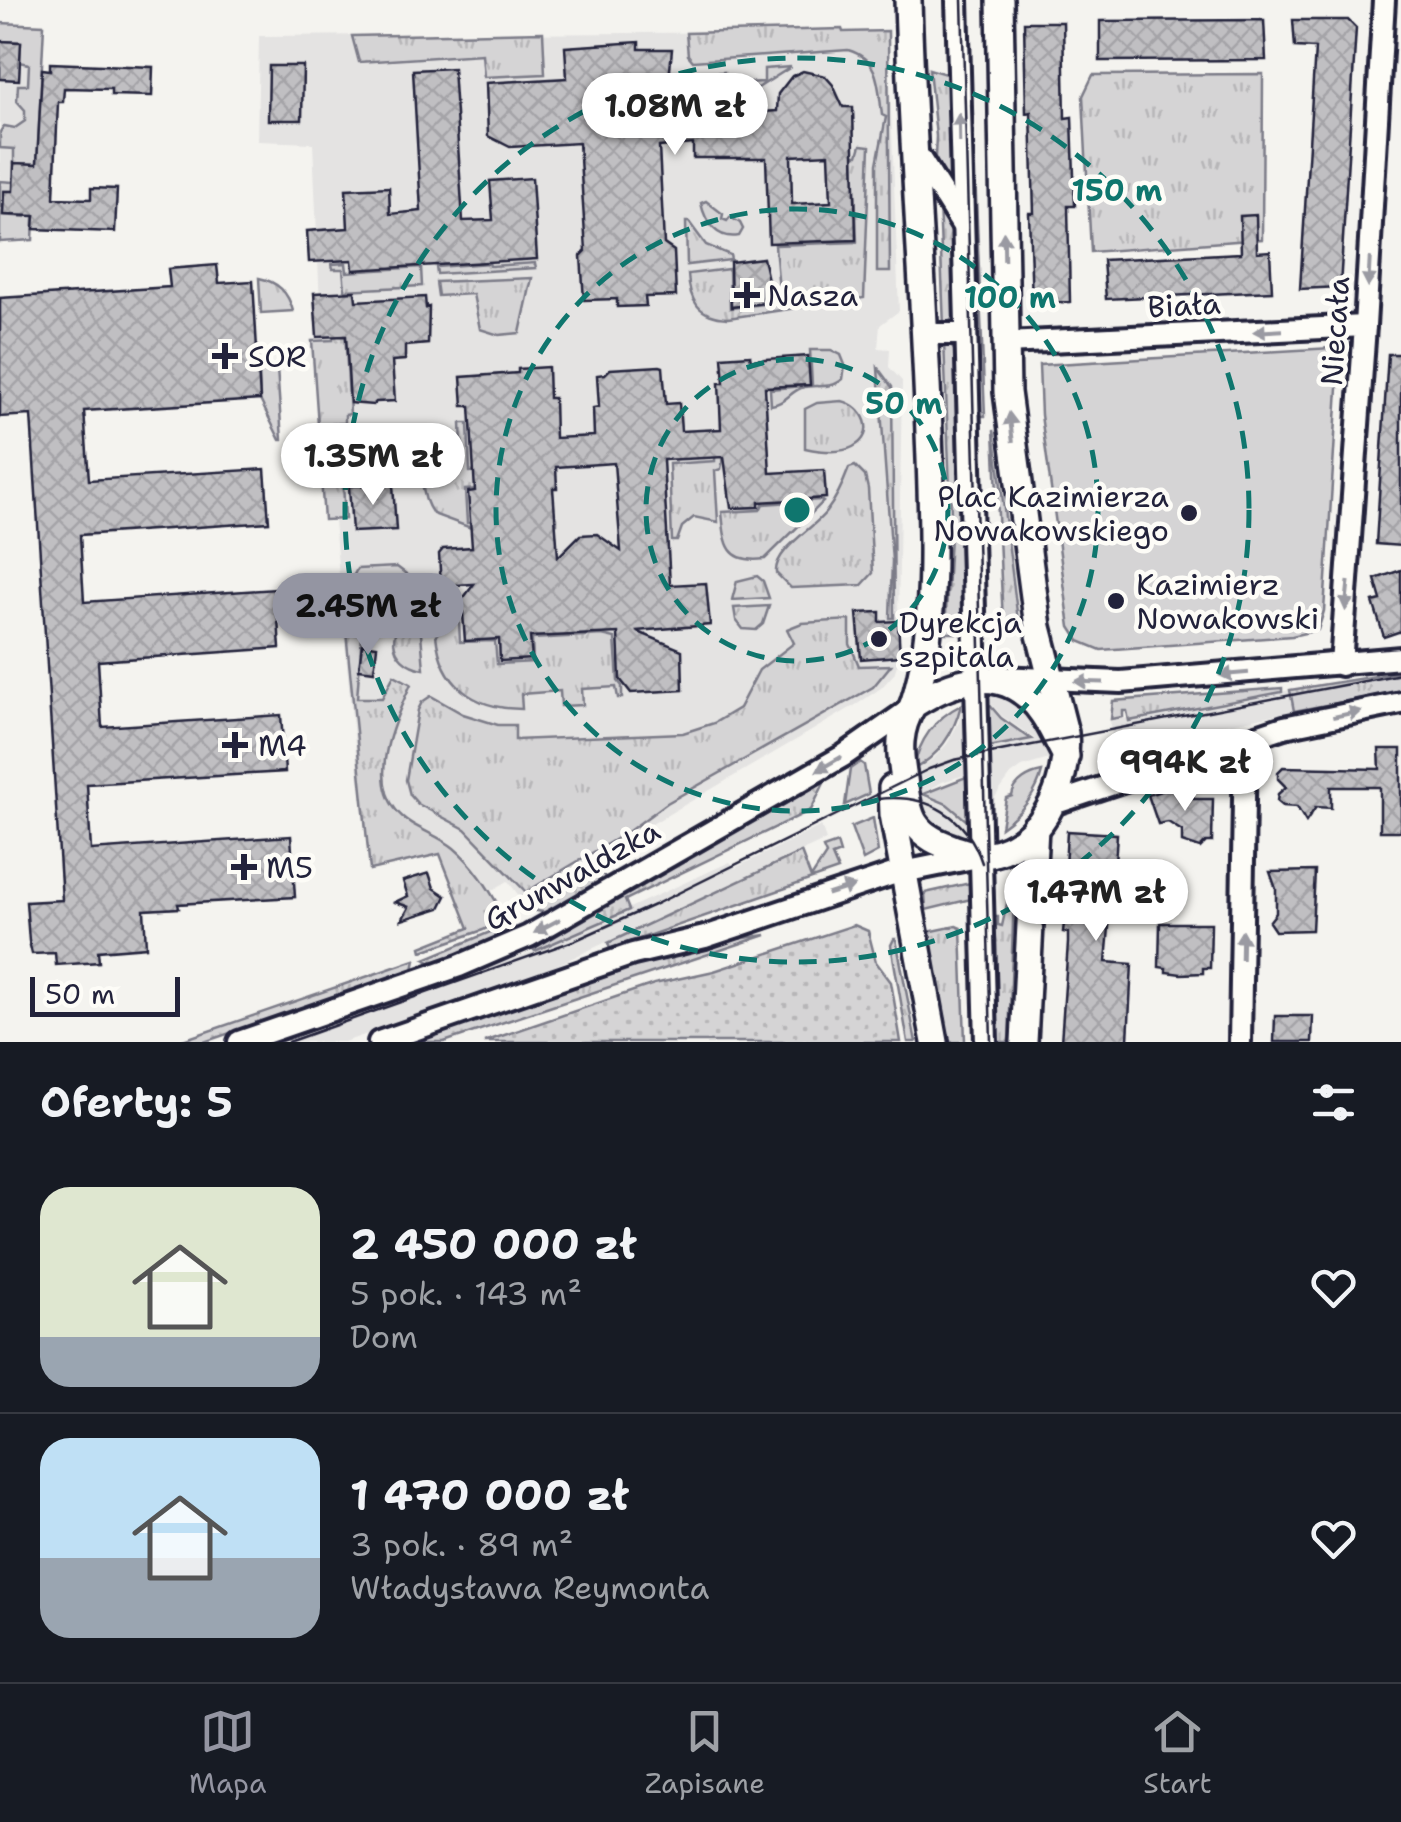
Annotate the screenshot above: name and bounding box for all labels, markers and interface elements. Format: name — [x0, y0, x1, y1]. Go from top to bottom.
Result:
pin: 1.08M zł — [572, 73, 778, 158]
text: 1.08M zł — [604, 84, 746, 127]
one-way arrow — [951, 112, 967, 144]
text: 150 m — [1072, 170, 1162, 211]
one-way arrow — [996, 229, 1012, 261]
one-way arrow — [1360, 257, 1376, 289]
place label: Nasza — [767, 275, 859, 316]
street label: Niecała — [1311, 275, 1359, 387]
text: 100 m — [964, 277, 1056, 318]
street label: Biała — [1146, 283, 1222, 327]
marker: Nasza — [736, 284, 758, 306]
one-way arrow — [1252, 323, 1284, 339]
place label: SOR — [248, 336, 306, 377]
marker: SOR — [212, 343, 238, 369]
text: 50 m — [865, 383, 943, 424]
one-way arrow — [1003, 410, 1019, 442]
pin: 1.35M zł — [270, 423, 476, 508]
text: 1.35M zł — [303, 434, 443, 477]
place label: Plac Kazimierza Nowakowskiego — [933, 476, 1169, 551]
centre of rings — [779, 492, 815, 528]
marker: Plac Kazimierza Nowakowskiego — [1178, 502, 1200, 524]
place label: Kazimierz Nowakowski — [1136, 564, 1319, 639]
pin: 2.45M zł — [265, 573, 471, 658]
one-way arrow — [1338, 581, 1354, 613]
text: 2.45M zł — [295, 584, 441, 627]
marker: Kazimierz Nowakowski — [1105, 590, 1127, 612]
place label: Dyrekcja szpitala — [899, 602, 1022, 677]
marker: Dyrekcja szpitala — [868, 628, 890, 650]
one-way arrow — [1217, 666, 1249, 682]
one-way arrow — [1072, 673, 1104, 689]
one-way arrow — [1331, 706, 1362, 722]
place label: M4 — [258, 725, 307, 766]
pin: 994K zł — [1093, 729, 1277, 814]
marker: M4 — [222, 732, 248, 758]
text: 994K zł — [1119, 740, 1251, 783]
one-way arrow — [814, 756, 843, 773]
street label: Grunwaldzka — [477, 810, 667, 940]
place label: M5 — [266, 847, 313, 888]
marker: M5 — [231, 854, 257, 880]
pin: 1.47M zł — [993, 859, 1199, 944]
text: 1.47M zł — [1026, 870, 1166, 913]
one-way arrow — [827, 882, 857, 897]
one-way arrow — [532, 918, 561, 935]
one-way arrow — [1234, 928, 1250, 960]
scale bar — [30, 972, 180, 1016]
text: 50 m — [45, 975, 115, 1013]
text: Oferty: 5 — [40, 1074, 233, 1130]
icon: filters — [1306, 1075, 1361, 1130]
text: 2 450 000 zł — [350, 1216, 637, 1272]
icon: home — [120, 1227, 240, 1347]
icon: heart — [1306, 1260, 1361, 1315]
text: 5 pok. · 143 m² — [350, 1272, 582, 1315]
text: Dom — [350, 1315, 418, 1358]
text: 1 470 000 zł — [350, 1467, 629, 1523]
icon: home — [120, 1478, 240, 1598]
icon: heart — [1306, 1511, 1361, 1566]
text: 3 pok. · 89 m² — [350, 1523, 573, 1566]
text: Władysława Reymonta — [350, 1566, 709, 1609]
tab: Mapa — [189, 1704, 267, 1802]
tab: Zapisane — [645, 1704, 765, 1802]
tab: Start — [1143, 1704, 1212, 1802]

